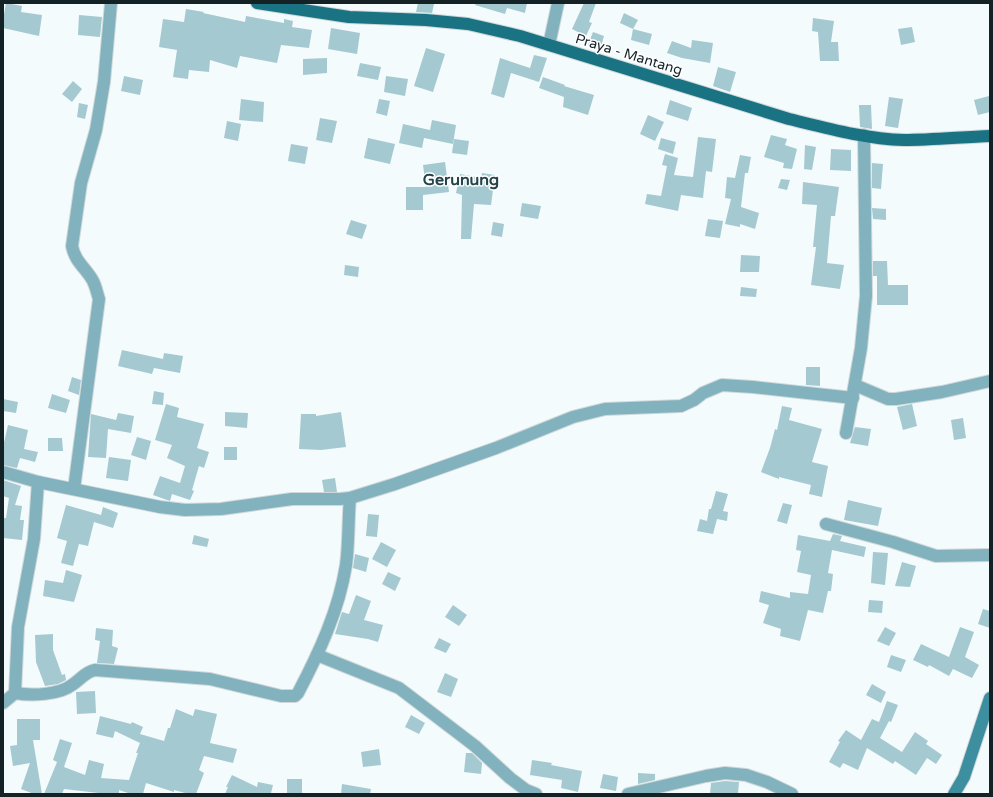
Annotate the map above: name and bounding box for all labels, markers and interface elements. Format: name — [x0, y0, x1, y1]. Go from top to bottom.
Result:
street label: Praya - Mantang — [573, 30, 684, 79]
district label: Gerunung — [423, 170, 499, 190]

